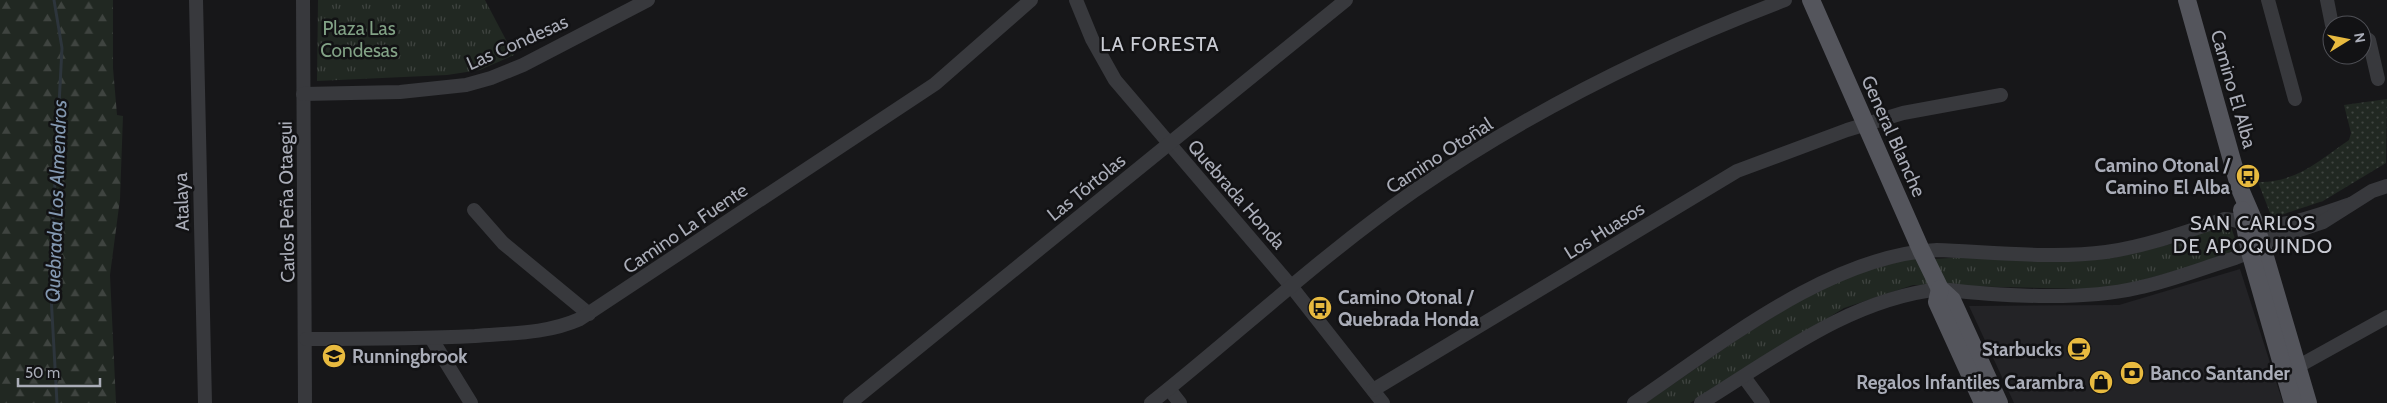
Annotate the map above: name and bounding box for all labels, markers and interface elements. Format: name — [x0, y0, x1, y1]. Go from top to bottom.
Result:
street label: Las Condesas — [463, 10, 572, 75]
north arrow — [2322, 15, 2372, 65]
park label: Plaza Las Condesas — [320, 17, 398, 62]
street label: Camino El Alba — [2206, 27, 2261, 151]
text: N — [2350, 31, 2370, 44]
district label: LA FORESTA — [1100, 32, 1220, 56]
street label: General Blanche — [1856, 72, 1931, 201]
water label: Quebrada Los Almendros — [40, 99, 72, 303]
street label: Camino Otoñal — [1382, 112, 1497, 198]
street label: Carlos Peña Otaegui — [274, 121, 299, 283]
street label: Quebrada Honda — [1183, 135, 1290, 254]
street label: Las Tórtolas — [1043, 149, 1130, 226]
place label: Camino Otonal / Camino El Alba — [2095, 154, 2231, 199]
bus stop icon: Camino Otonal / Camino El Alba — [2235, 163, 2261, 189]
street label: Atalaya — [169, 172, 194, 232]
street label: Camino La Fuente — [619, 178, 752, 279]
street label: Los Huasos — [1560, 197, 1649, 264]
district label: SAN CARLOS DE APOQUINDO — [2173, 211, 2333, 258]
place label: Camino Otonal / Quebrada Honda — [1338, 286, 1479, 331]
bus stop icon: Camino Otonal / Quebrada Honda — [1307, 295, 1333, 321]
cafe icon: Starbucks — [2066, 336, 2092, 362]
place label: Starbucks — [1982, 338, 2062, 361]
school or university icon: Runningbrook — [321, 343, 347, 369]
place label: Runningbrook — [352, 345, 468, 368]
scale bar — [18, 356, 100, 388]
bank icon: Banco Santander — [2119, 360, 2145, 386]
place label: Banco Santander — [2150, 362, 2290, 385]
text: 50 m — [25, 364, 60, 382]
shop icon: Regalos Infantiles Carambra — [2088, 369, 2114, 395]
place label: Regalos Infantiles Carambra — [1856, 371, 2085, 394]

